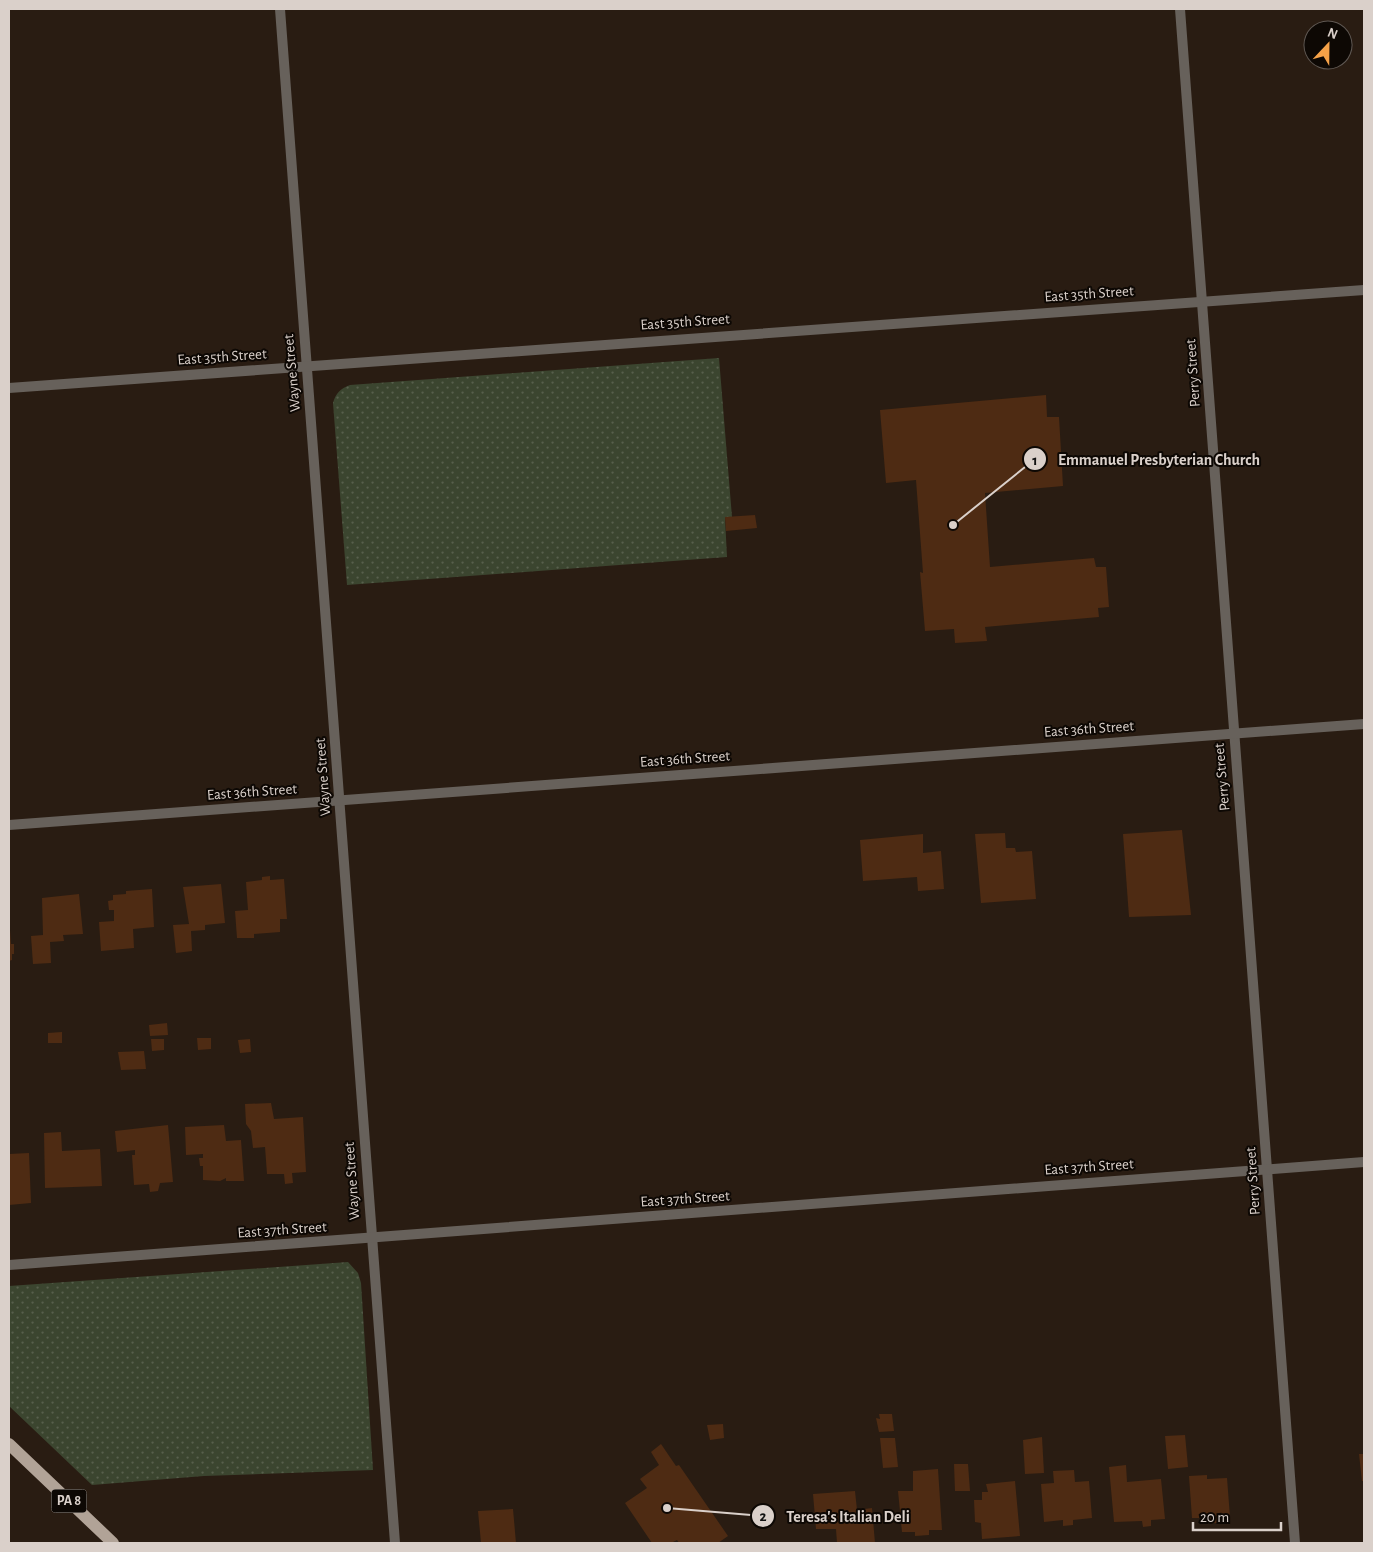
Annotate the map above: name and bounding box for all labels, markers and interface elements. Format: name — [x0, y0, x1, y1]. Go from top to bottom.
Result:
north arrow — [1303, 20, 1353, 70]
text: N — [1325, 26, 1340, 42]
street label: East 35th Street — [1044, 283, 1134, 305]
street label: East 35th Street — [640, 311, 730, 333]
street label: Wayne Street — [281, 333, 303, 413]
street label: Perry Street — [1183, 338, 1203, 408]
street label: East 35th Street — [177, 346, 267, 368]
callout: Emmanuel Presbyterian Church — [1023, 444, 1270, 475]
text: Emmanuel Presbyterian Church — [1058, 452, 1260, 469]
text: 1 — [1032, 453, 1038, 468]
street label: East 36th Street — [1043, 718, 1135, 740]
street label: Wayne Street — [313, 737, 333, 817]
street label: Perry Street — [1212, 742, 1232, 812]
street label: East 36th Street — [639, 748, 731, 770]
street label: East 36th Street — [206, 781, 298, 803]
street label: Wayne Street — [342, 1141, 362, 1221]
street label: Perry Street — [1243, 1146, 1263, 1216]
street label: East 37th Street — [1044, 1156, 1134, 1178]
street label: East 37th Street — [640, 1188, 730, 1210]
street label: East 37th Street — [237, 1219, 327, 1241]
road number: PA 8 — [52, 1490, 86, 1512]
scale bar — [1193, 1500, 1280, 1532]
callout: Teresa's Italian Deli — [751, 1501, 920, 1532]
text: 2 — [759, 1509, 767, 1524]
text: Teresa's Italian Deli — [786, 1509, 910, 1525]
text: 20 m — [1200, 1510, 1229, 1525]

